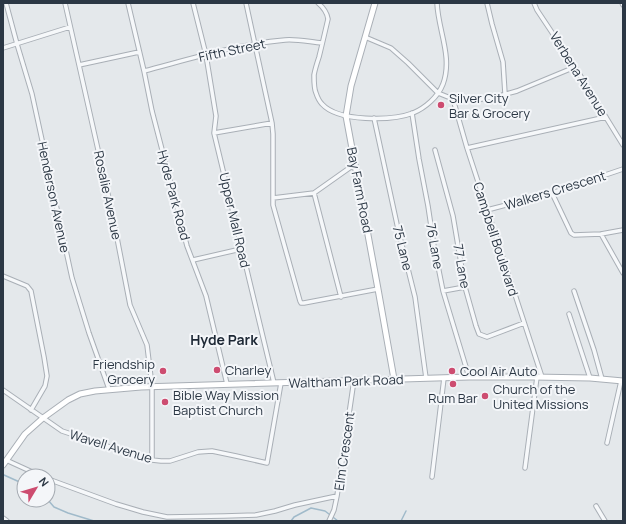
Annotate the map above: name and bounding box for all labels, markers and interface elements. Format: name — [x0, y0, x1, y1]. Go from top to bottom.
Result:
street label: Verbena Avenue — [546, 28, 612, 120]
street label: Fifth Street — [197, 34, 267, 66]
place label: Silver City Bar & Grocery — [449, 89, 530, 122]
marker: Silver City Bar & Grocery — [436, 100, 446, 110]
street label: Henderson Avenue — [33, 140, 75, 255]
street label: Bay Farm Road — [343, 146, 377, 234]
street label: Hyde Park Road — [153, 148, 195, 242]
street label: Rosalie Avenue — [90, 149, 126, 242]
street label: Walkers Crescent — [502, 166, 608, 214]
street label: Upper Mall Road — [215, 171, 255, 269]
street label: Campbell Boulevard — [469, 180, 523, 298]
street label: 76 Lane — [422, 222, 448, 271]
street label: 75 Lane — [389, 224, 417, 273]
street label: 77 Lane — [449, 242, 475, 290]
district label: Hyde Park — [190, 330, 258, 349]
place label: Friendship Grocery — [93, 355, 155, 388]
place label: Charley — [225, 361, 271, 379]
place label: Cool Air Auto — [460, 362, 538, 380]
marker: Charley — [212, 365, 222, 375]
marker: Friendship Grocery — [158, 366, 168, 376]
marker: Cool Air Auto — [447, 366, 457, 376]
street label: Waltham Park Road — [288, 370, 404, 392]
marker: Rum Bar — [448, 379, 458, 389]
place label: Church of the United Missions — [493, 380, 589, 413]
place label: Bible Way Mission Baptist Church — [173, 386, 279, 419]
place label: Rum Bar — [428, 389, 478, 407]
marker: Church of the United Missions — [480, 391, 490, 401]
marker: Bible Way Mission Baptist Church — [160, 397, 170, 407]
street label: Elm Crescent — [330, 410, 358, 492]
street label: Wavell Avenue — [67, 425, 155, 467]
north arrow — [16, 468, 56, 508]
text: N — [36, 474, 53, 489]

